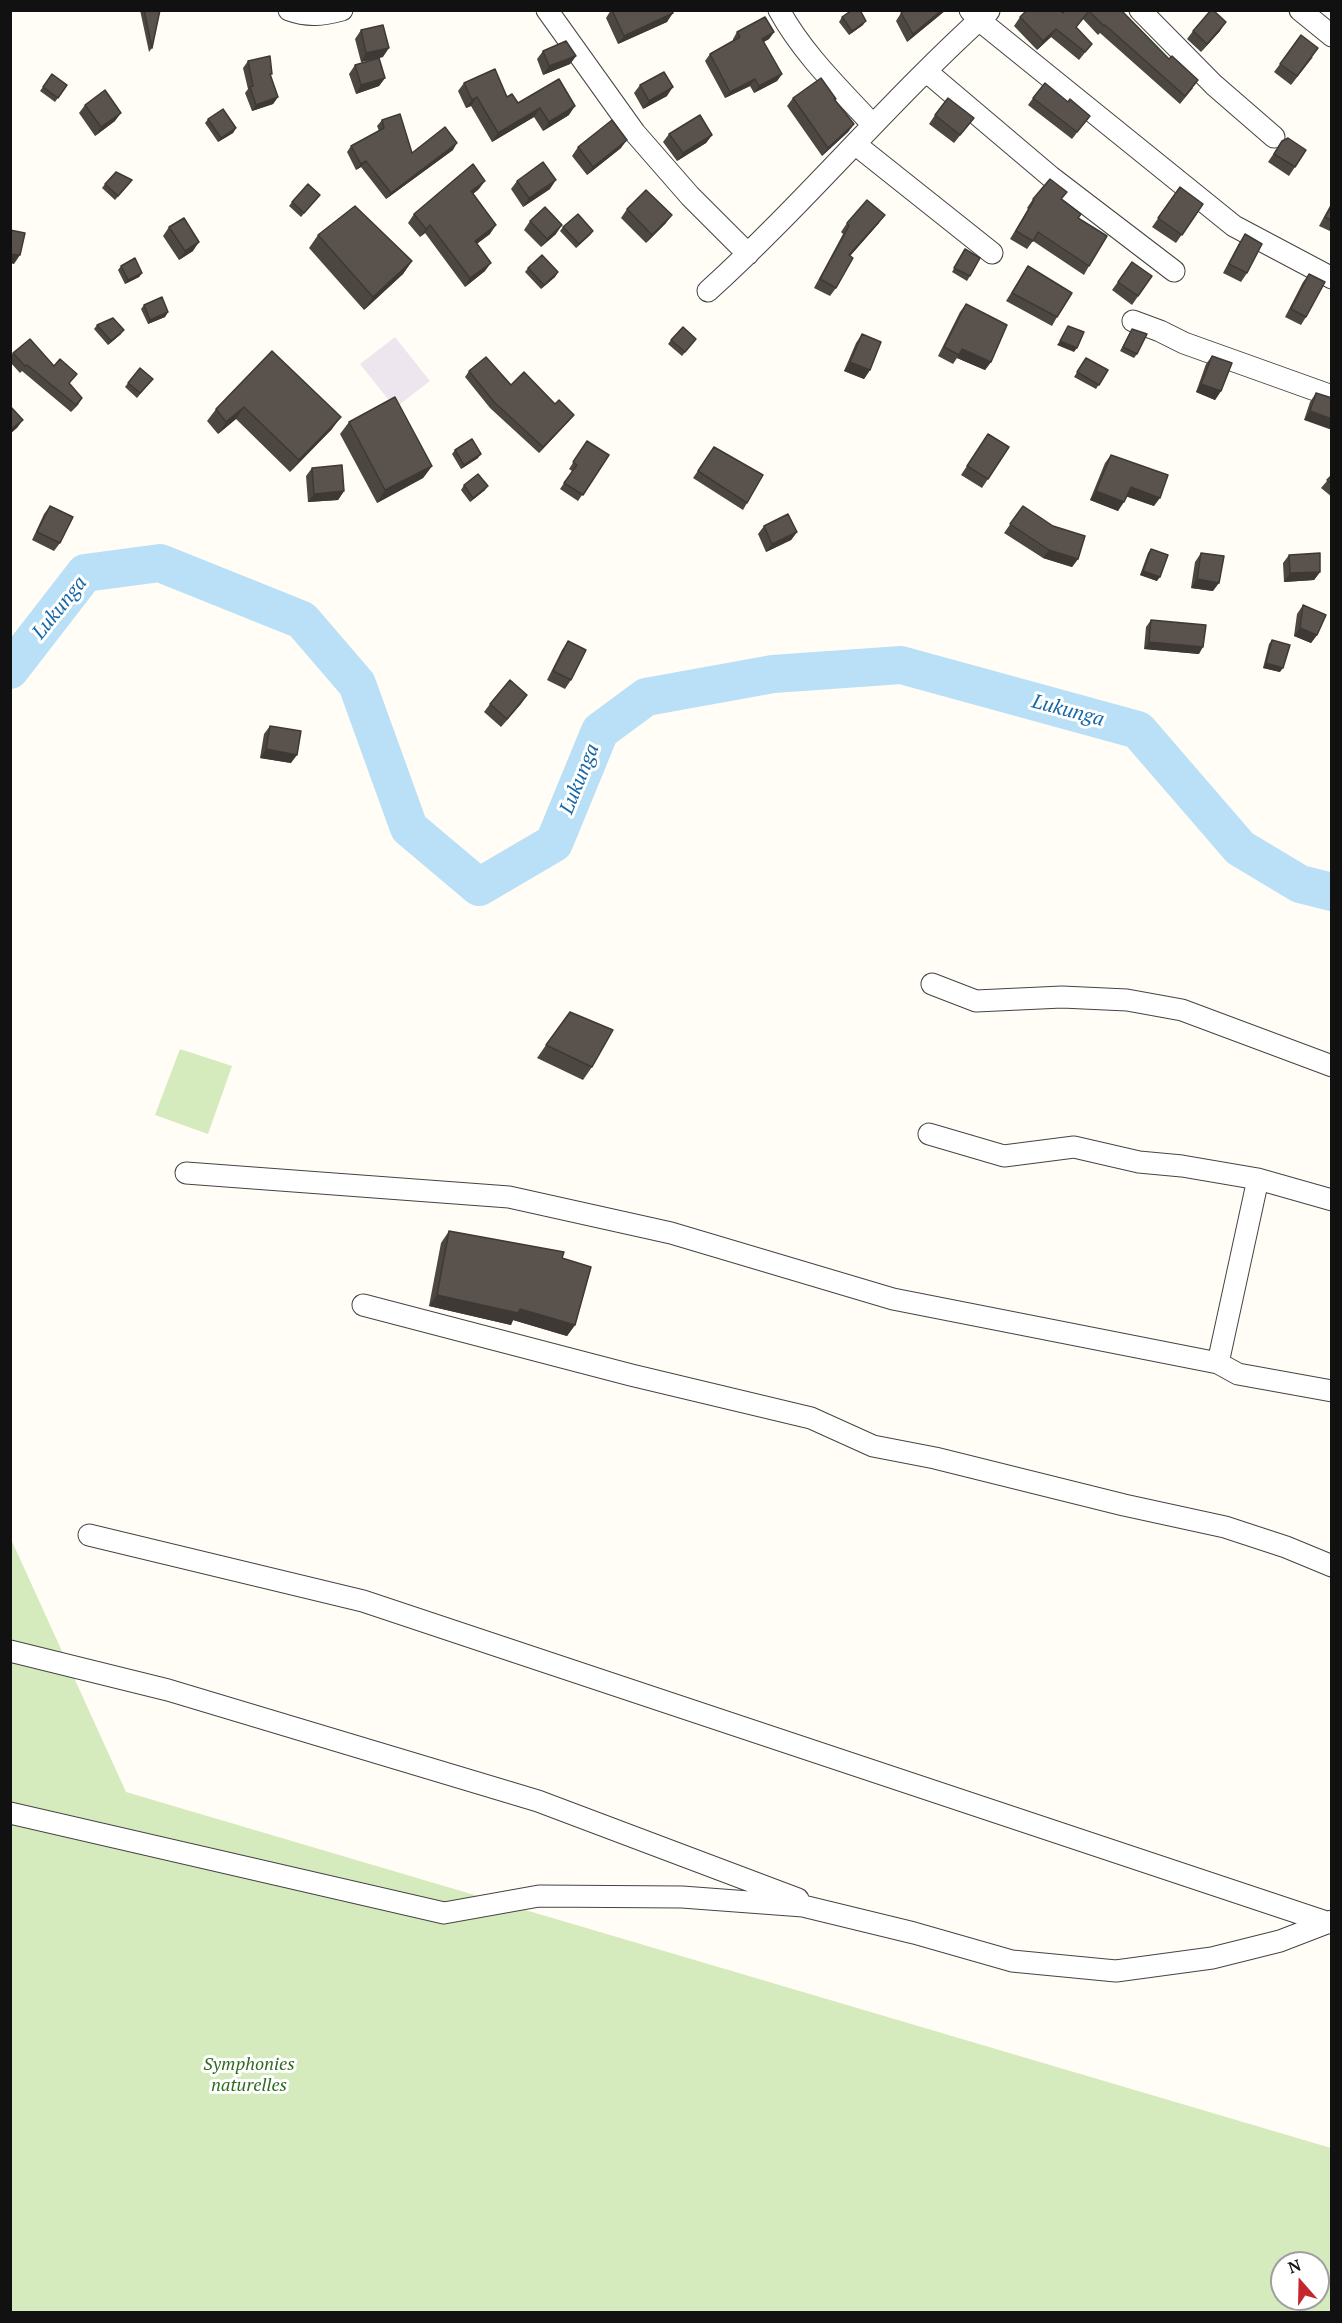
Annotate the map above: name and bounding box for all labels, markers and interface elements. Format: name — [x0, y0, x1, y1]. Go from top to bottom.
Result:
water label: Lukunga — [28, 572, 92, 644]
water label: Lukunga — [1029, 690, 1107, 732]
water label: Lukunga — [555, 740, 605, 818]
park label: Symphonies naturelles — [203, 2054, 295, 2096]
north arrow — [1270, 2251, 1330, 2311]
text: N — [1285, 2254, 1304, 2278]

